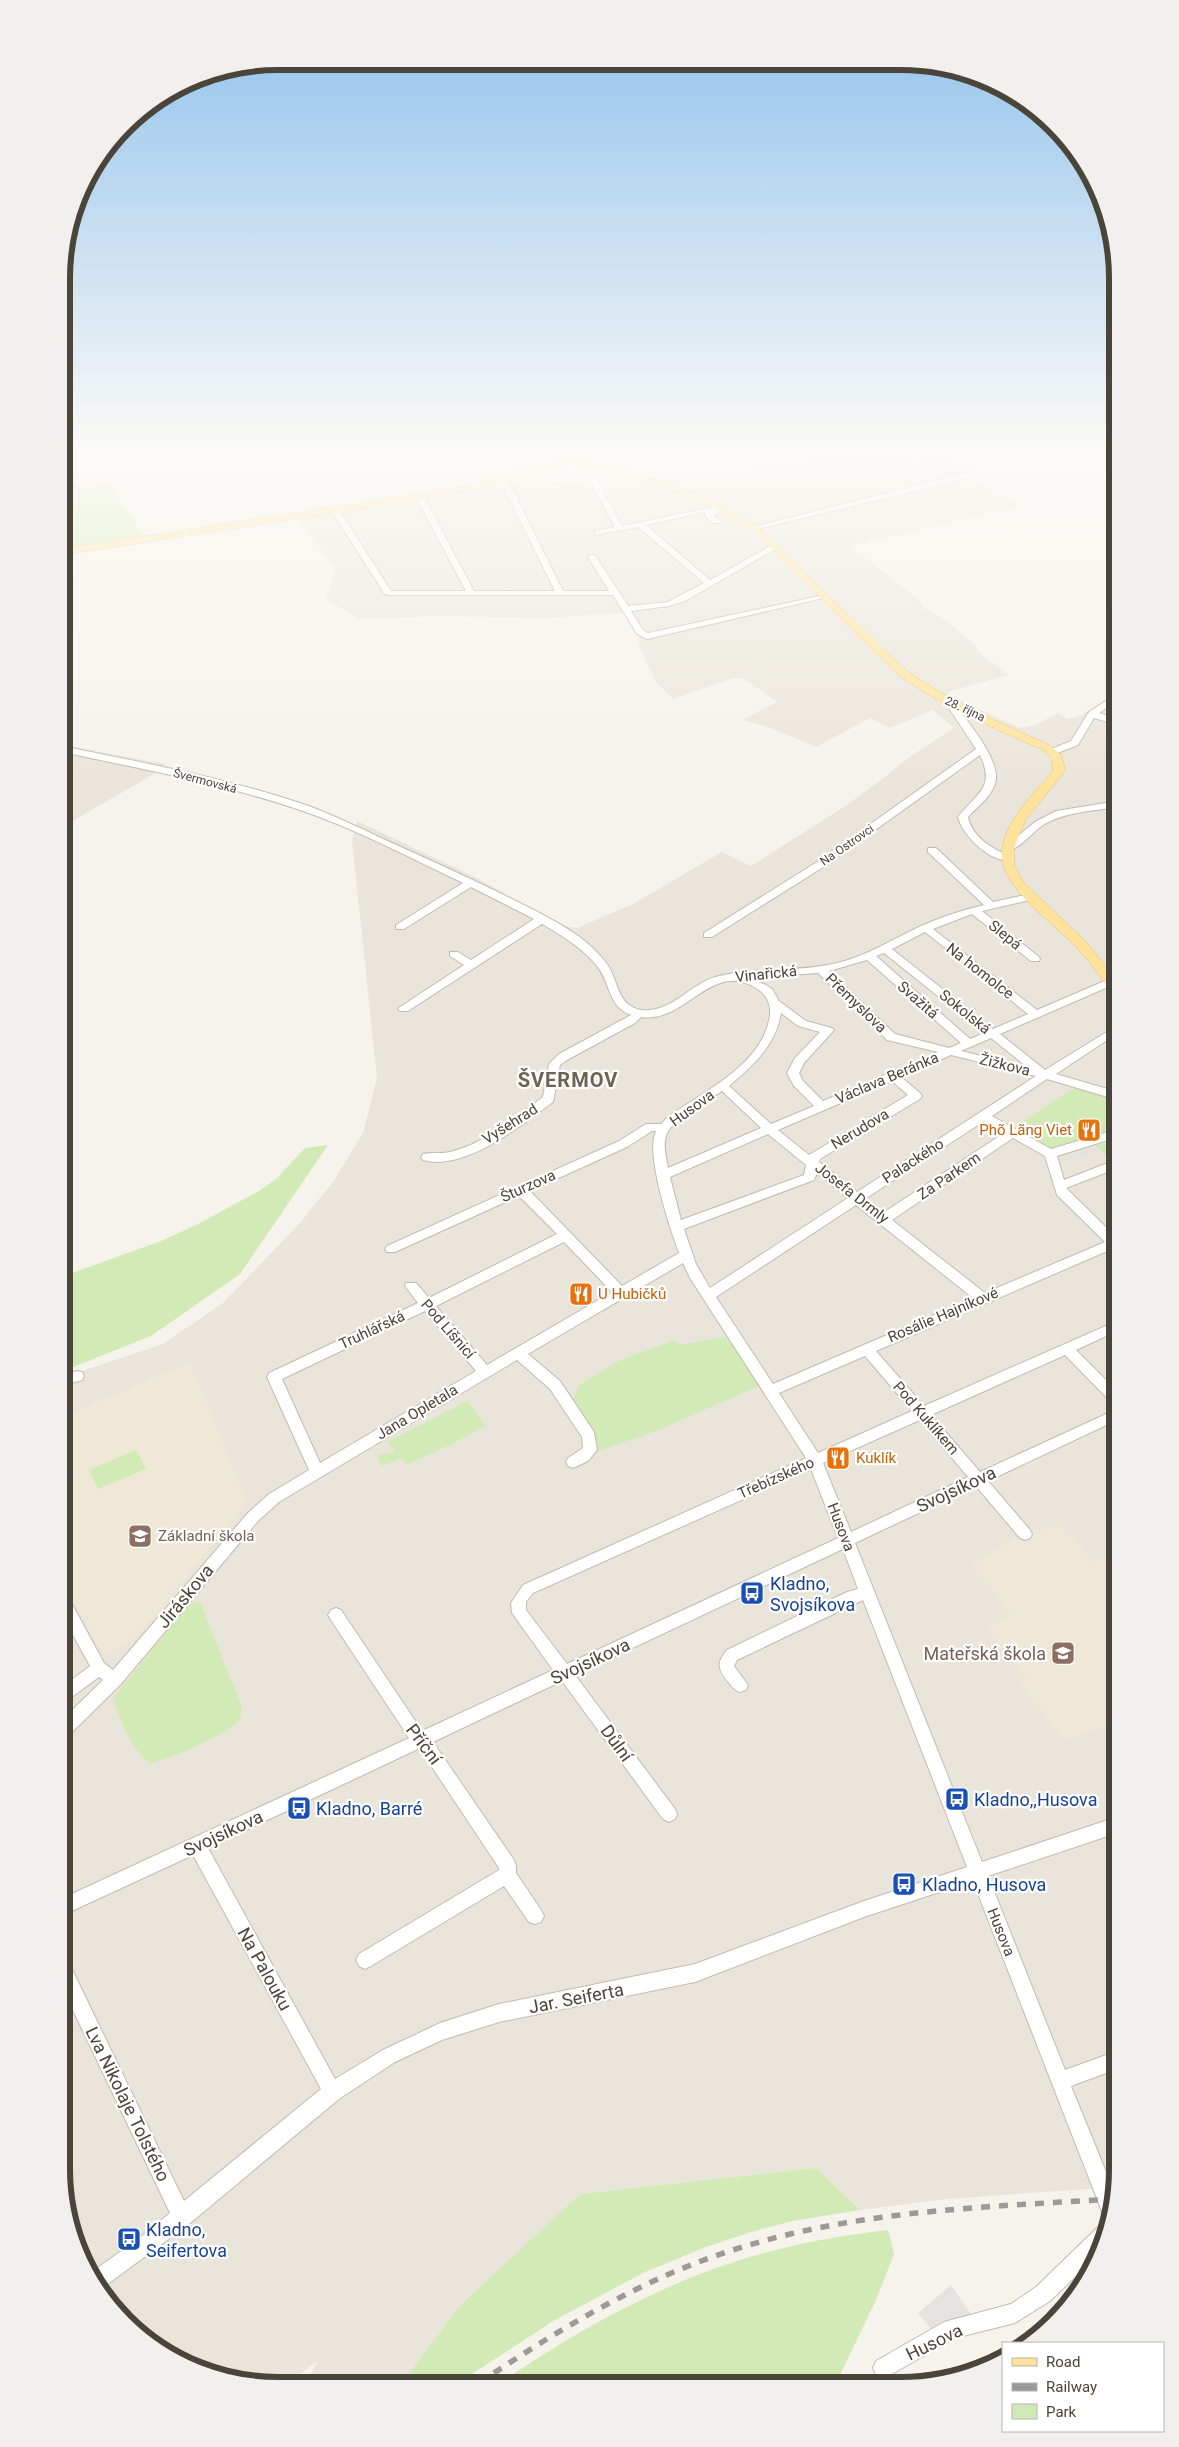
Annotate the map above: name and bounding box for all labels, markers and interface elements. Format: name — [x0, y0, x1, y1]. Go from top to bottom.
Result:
street label: 28. října — [943, 694, 987, 724]
street label: Švermovská — [172, 765, 239, 796]
street label: Na Ostrovci — [818, 821, 877, 869]
street label: Slepá — [985, 916, 1025, 954]
street label: Na homolce — [943, 939, 1017, 1003]
street label: Vinařická — [734, 962, 798, 986]
street label: Přemyslova — [822, 970, 890, 1036]
street label: Svažitá — [894, 977, 942, 1023]
street label: Sokolská — [936, 986, 994, 1038]
street label: Václava Beránka — [833, 1048, 941, 1108]
street label: Žižkova — [978, 1050, 1032, 1080]
district label: ŠVERMOV — [518, 1068, 618, 1092]
street label: Husova — [666, 1086, 718, 1130]
street label: Vyšehrad — [479, 1100, 541, 1148]
street label: Nerudova — [828, 1105, 892, 1153]
restaurant icon: Phõ Lãng Viet — [1076, 1117, 1102, 1143]
place label: Phõ Lãng Viet — [979, 1121, 1072, 1139]
street label: Palackého — [879, 1135, 947, 1187]
street label: Za Parkem — [914, 1148, 984, 1204]
street label: Josefa Drmly — [812, 1159, 892, 1227]
street label: Šturzova — [498, 1166, 558, 1206]
restaurant icon: U Hubičků — [568, 1281, 594, 1307]
street label: Rosálie Hajníkové — [885, 1284, 1001, 1346]
place label: U Hubičků — [598, 1285, 666, 1303]
street label: Pod Líšnicí — [417, 1295, 480, 1363]
street label: Truhlářská — [336, 1307, 408, 1353]
street label: Pod Kuklíkem — [889, 1378, 963, 1458]
street label: Jana Opletala — [373, 1381, 461, 1443]
restaurant icon: Kuklík — [825, 1445, 851, 1471]
place label: Kuklík — [856, 1449, 896, 1467]
street label: Třebízského — [735, 1453, 817, 1503]
street label: Svojsíkova — [913, 1461, 999, 1517]
street label: Husova — [824, 1500, 858, 1554]
school or university icon: Základní škola — [127, 1523, 153, 1549]
place label: Základní škola — [158, 1527, 254, 1545]
street label: Jiráskova — [152, 1560, 218, 1632]
place label: Kladno, Svojsíkova — [770, 1573, 855, 1615]
bus stop icon: Kladno, Svojsíkova — [739, 1580, 765, 1606]
street label: Svojsíkova — [547, 1633, 633, 1689]
school or university icon: Mateřská škola — [1050, 1640, 1076, 1666]
place label: Mateřská škola — [923, 1643, 1046, 1664]
street label: Příční — [402, 1719, 446, 1769]
street label: Důlní — [597, 1720, 638, 1766]
bus stop icon: Kladno,,Husova — [944, 1786, 970, 1812]
place label: Kladno,,Husova — [974, 1789, 1097, 1810]
bus stop icon: Kladno, Barré — [286, 1795, 312, 1821]
place label: Kladno, Barré — [316, 1798, 422, 1819]
street label: Svojsíkova — [180, 1805, 266, 1861]
bus stop icon: Kladno, Husova — [891, 1871, 917, 1897]
place label: Kladno, Husova — [922, 1874, 1046, 1895]
street label: Husova — [983, 1905, 1019, 1959]
street label: Na Palouku — [234, 1924, 296, 2014]
street label: Jar. Seiferta — [527, 1978, 625, 2018]
street label: Lva Nikolaje Tolstého — [81, 2023, 175, 2185]
place label: Kladno, Seifertova — [146, 2219, 227, 2261]
bus stop icon: Kladno, Seifertova — [116, 2226, 142, 2252]
street label: Husova — [902, 2319, 966, 2365]
legend — [1002, 2342, 1164, 2432]
text: Road — [1046, 2353, 1080, 2371]
text: Railway — [1046, 2378, 1097, 2396]
text: Park — [1046, 2403, 1077, 2421]

